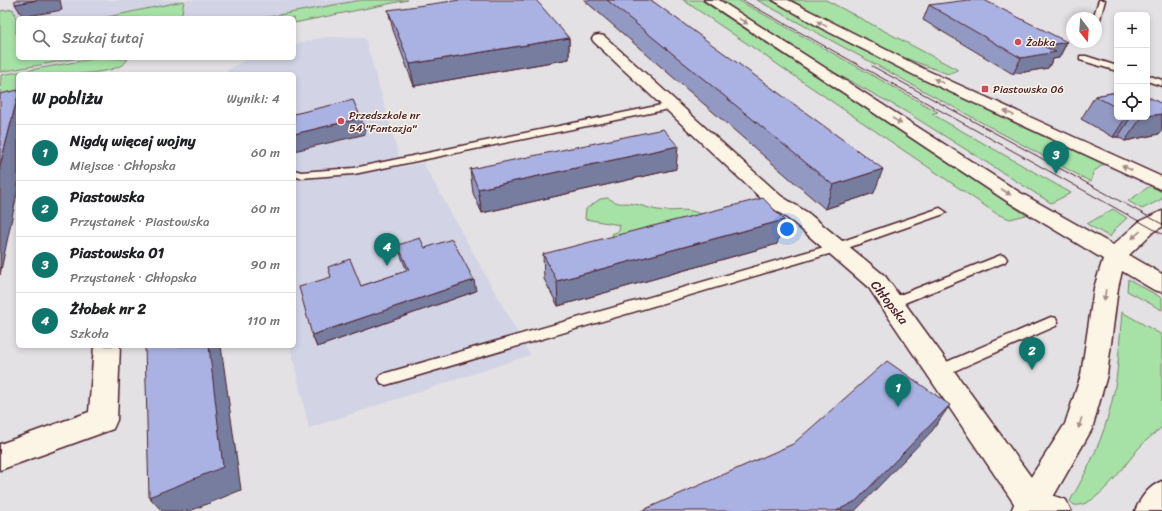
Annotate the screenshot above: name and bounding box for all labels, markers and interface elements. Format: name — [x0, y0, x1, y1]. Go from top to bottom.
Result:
north arrow — [1066, 12, 1102, 48]
map controls — [1114, 12, 1150, 120]
button: + — [1114, 12, 1150, 48]
search box — [16, 16, 296, 60]
one-way arrow — [737, 18, 749, 25]
one-way arrow — [816, 20, 828, 27]
text: Szukaj tutaj — [62, 25, 143, 51]
icon: search — [30, 27, 52, 49]
place label: Żabka — [1026, 33, 1055, 52]
marker: Żabka — [1013, 37, 1023, 47]
button: − — [1114, 48, 1150, 84]
one-way arrow — [933, 78, 944, 84]
place label: Piastowska 06 — [993, 80, 1064, 99]
text: W pobliżu — [32, 83, 103, 113]
marker: Piastowska 06 — [980, 84, 990, 94]
button: locate — [1114, 84, 1150, 120]
text: Wyniki: 4 — [227, 87, 280, 110]
place label: Przedszkole nr 54 "Fantazja" — [349, 106, 421, 138]
one-way arrow — [1003, 110, 1014, 116]
marker: Przedszkole nr 54 "Fantazja" — [336, 116, 346, 126]
one-way arrow — [891, 118, 902, 125]
text: Nigdy więcej wojny — [70, 128, 196, 154]
text: 1 — [42, 141, 48, 164]
text: 60 m — [251, 141, 280, 164]
pin: 3 — [1043, 141, 1069, 174]
text: Miejsce · Chłopska — [70, 154, 175, 177]
one-way arrow — [1121, 165, 1132, 171]
text: Piastowska — [70, 184, 144, 210]
one-way arrow — [1001, 188, 1011, 196]
text: 2 — [41, 197, 49, 220]
text: 60 m — [251, 197, 280, 220]
text: Przystanek · Piastowska — [70, 210, 210, 233]
your location — [777, 219, 797, 239]
one-way arrow — [1131, 231, 1142, 240]
pin: 4 — [374, 233, 400, 266]
text: Piastowska 01 — [70, 240, 164, 266]
text: 3 — [41, 253, 49, 276]
text: 90 m — [250, 253, 280, 276]
text: Przystanek · Chłopska — [70, 266, 197, 289]
street label: Chłopska — [865, 275, 915, 330]
one-way arrow — [1102, 289, 1108, 301]
text: Żłobek nr 2 — [70, 296, 146, 322]
text: 4 — [41, 309, 49, 332]
text: 110 m — [247, 309, 280, 332]
text: Szkoła — [70, 322, 109, 345]
pin: 2 — [1019, 337, 1045, 370]
pin: 1 — [885, 374, 911, 407]
one-way arrow — [1077, 417, 1083, 429]

